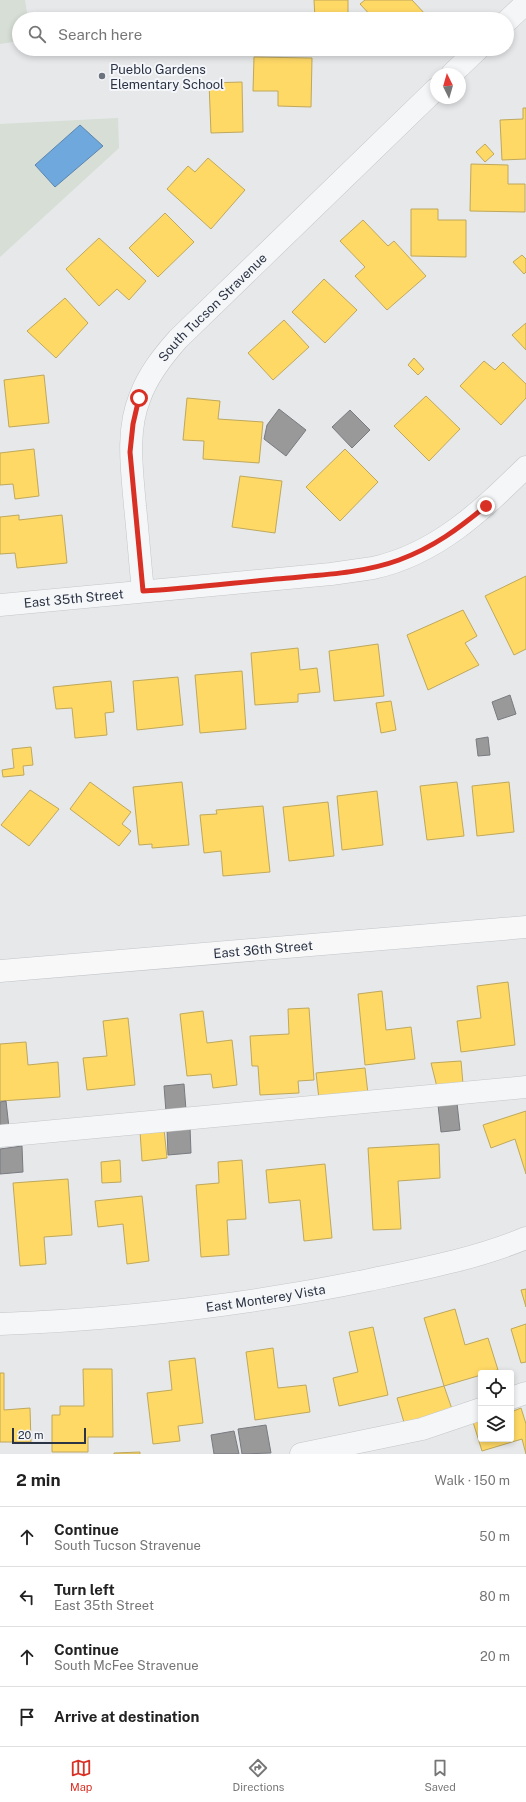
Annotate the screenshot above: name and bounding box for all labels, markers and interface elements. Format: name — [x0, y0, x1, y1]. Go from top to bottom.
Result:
search box — [12, 12, 514, 56]
icon: search — [26, 23, 48, 45]
text: Search here — [58, 26, 142, 43]
place label: Pueblo Gardens Elementary School — [110, 62, 224, 92]
north arrow — [430, 68, 466, 104]
marker: Pueblo Gardens Elementary School — [97, 71, 107, 81]
street label: South Tucson Stravenue — [155, 250, 270, 364]
route start — [130, 389, 148, 407]
route end — [477, 497, 495, 515]
street label: East 35th Street — [23, 586, 124, 610]
street label: East 36th Street — [213, 937, 313, 961]
street label: East Monterey Vista — [205, 1281, 327, 1314]
map controls — [478, 1370, 514, 1442]
button: locate — [478, 1370, 514, 1406]
button: layers — [478, 1406, 514, 1442]
scale bar — [12, 1426, 86, 1445]
text: 20 m — [18, 1429, 43, 1441]
text: 2 min — [16, 1470, 61, 1490]
text: Walk · 150 m — [435, 1473, 510, 1488]
text: Continue — [54, 1521, 119, 1538]
icon: ahead — [16, 1526, 38, 1548]
text: 50 m — [479, 1529, 510, 1544]
text: South Tucson Stravenue — [54, 1538, 201, 1553]
text: Turn left — [54, 1581, 115, 1598]
icon: left — [16, 1586, 38, 1608]
text: 80 m — [479, 1589, 510, 1604]
text: East 35th Street — [54, 1598, 154, 1613]
text: Continue — [54, 1641, 119, 1658]
icon: ahead — [16, 1646, 38, 1668]
text: 20 m — [480, 1649, 510, 1664]
text: South McFee Stravenue — [54, 1658, 199, 1673]
icon: arrive — [16, 1706, 38, 1728]
text: Arrive at destination — [54, 1708, 199, 1725]
tab: Map — [70, 1757, 92, 1793]
tab: Directions — [233, 1757, 284, 1793]
tab: Saved — [424, 1757, 456, 1793]

